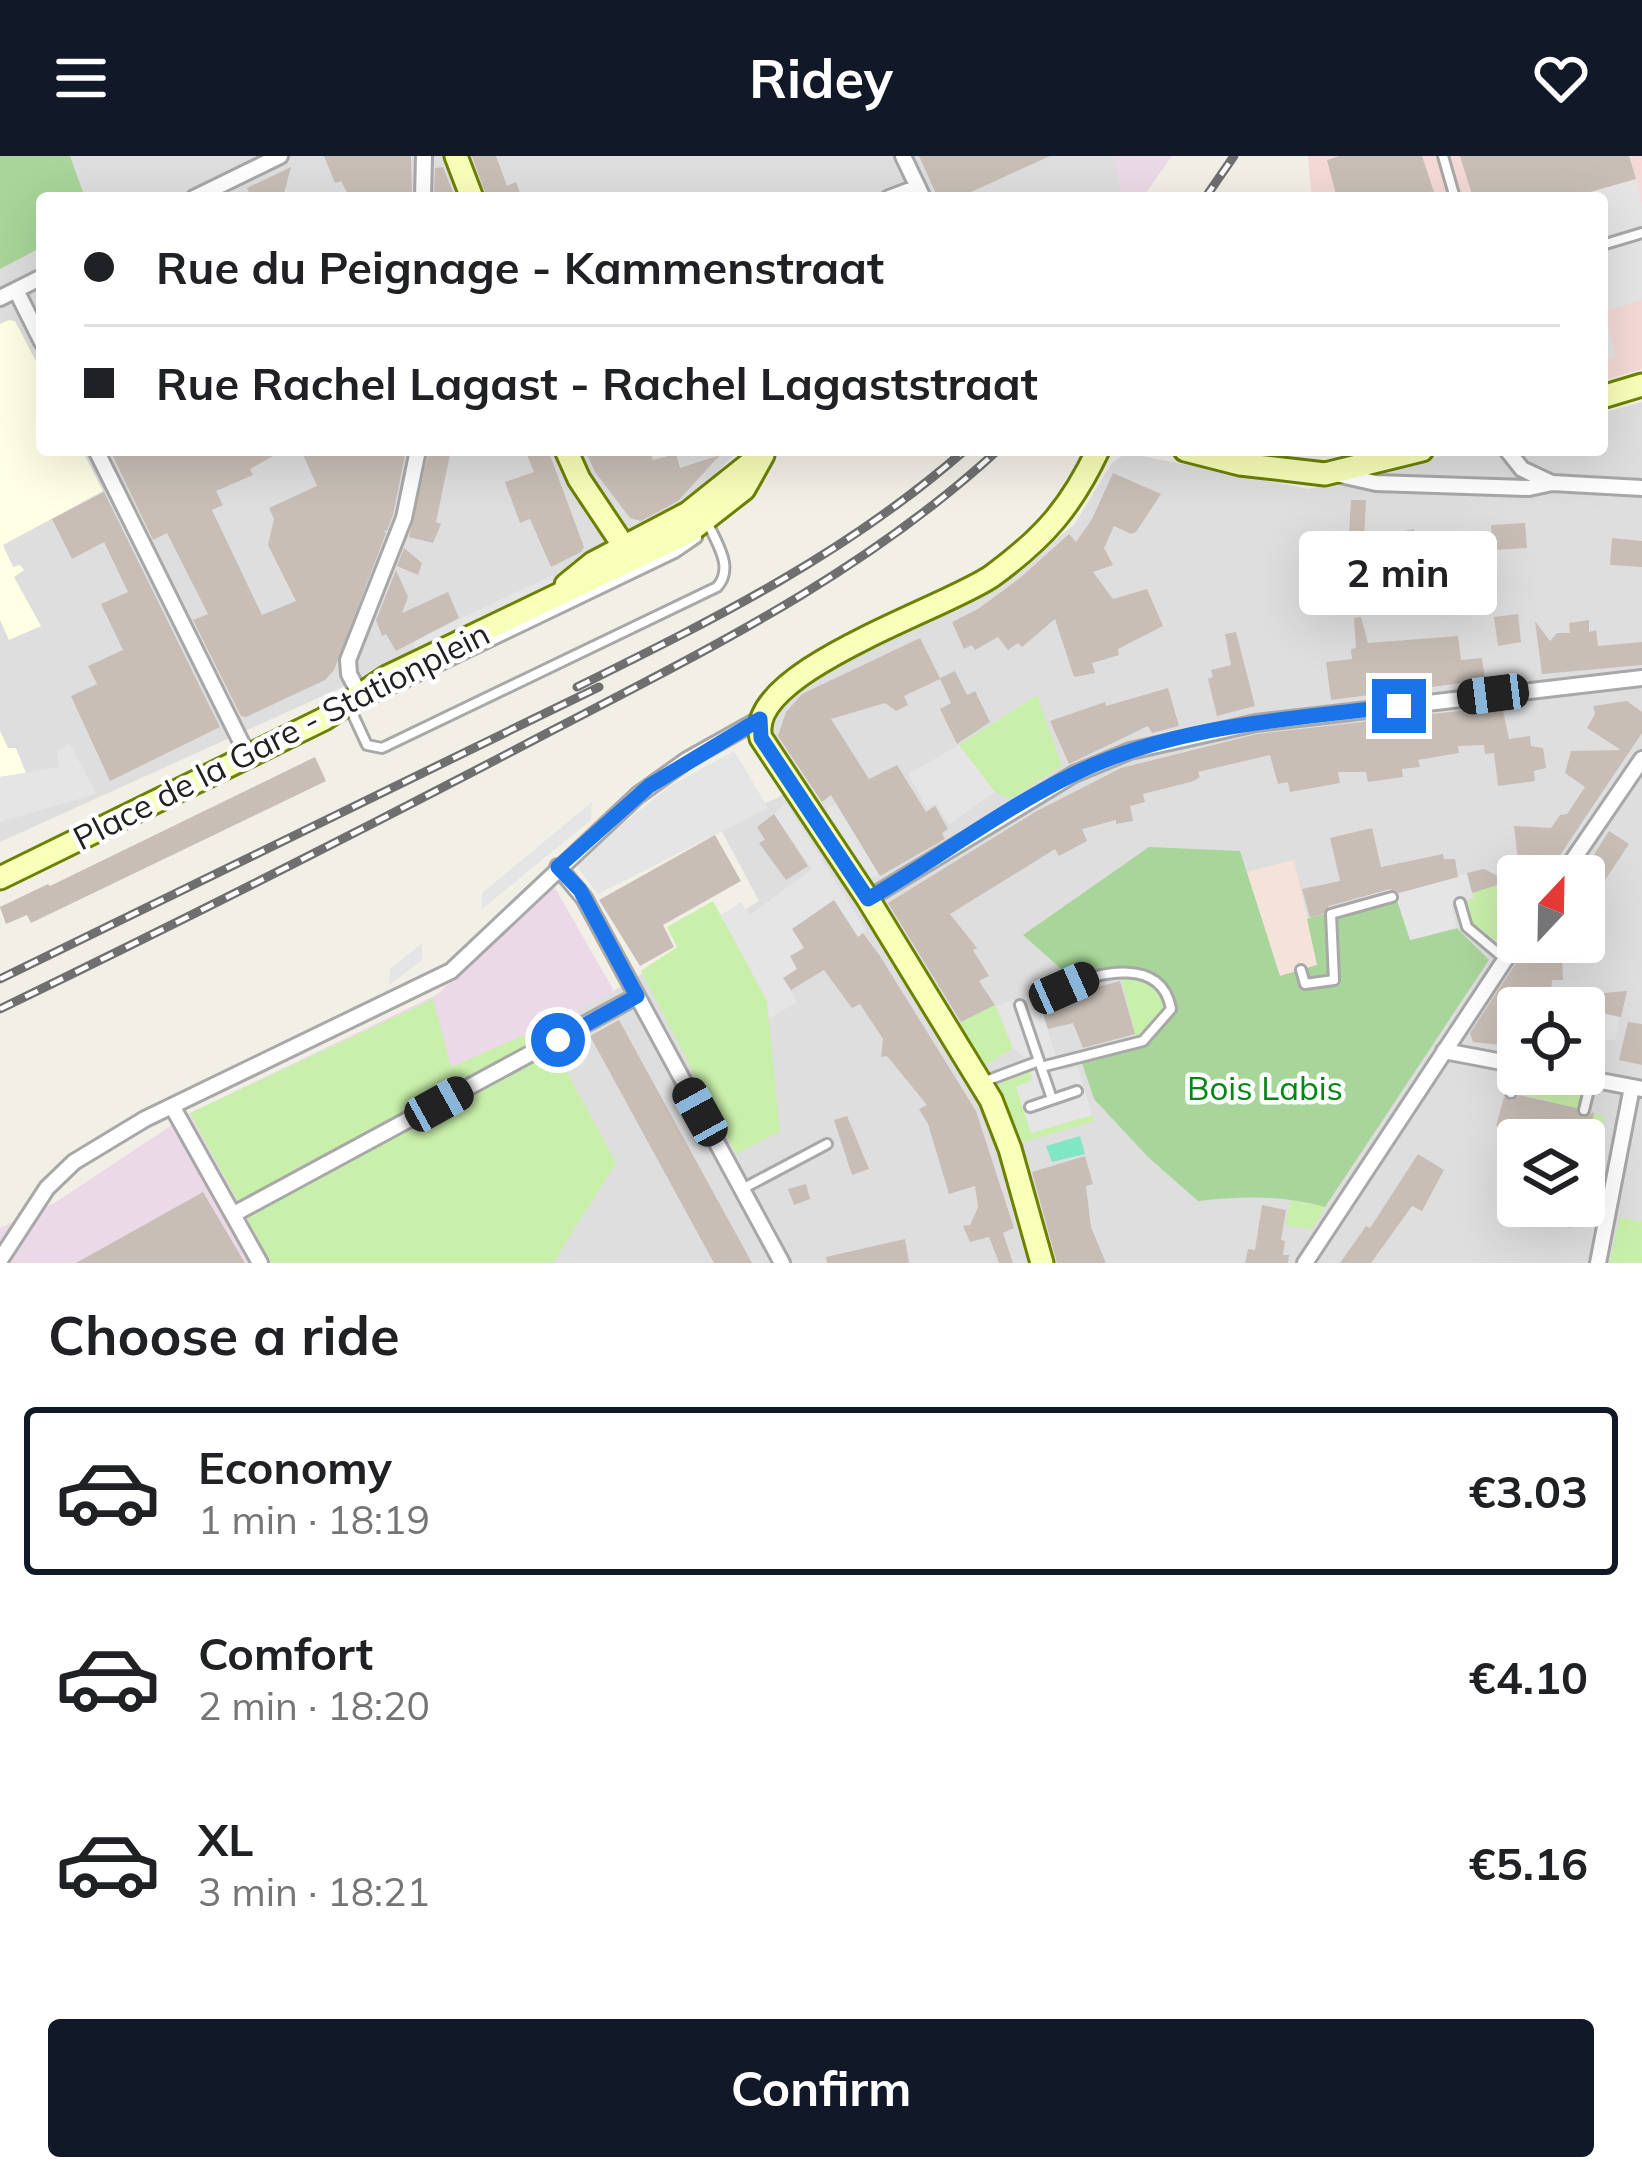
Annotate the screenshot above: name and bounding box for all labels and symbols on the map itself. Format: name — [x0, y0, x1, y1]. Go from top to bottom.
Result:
callout: 2 min — [1300, 532, 1498, 616]
street label: Place de la Gare - Stationplein — [66, 612, 496, 858]
car — [1455, 672, 1531, 716]
route end — [1372, 679, 1426, 733]
north arrow — [1497, 855, 1605, 963]
car — [1024, 957, 1104, 1019]
route start — [531, 1013, 585, 1067]
park label: Bois Labis — [1187, 1067, 1343, 1108]
car — [399, 1071, 479, 1137]
car — [667, 1072, 733, 1152]

